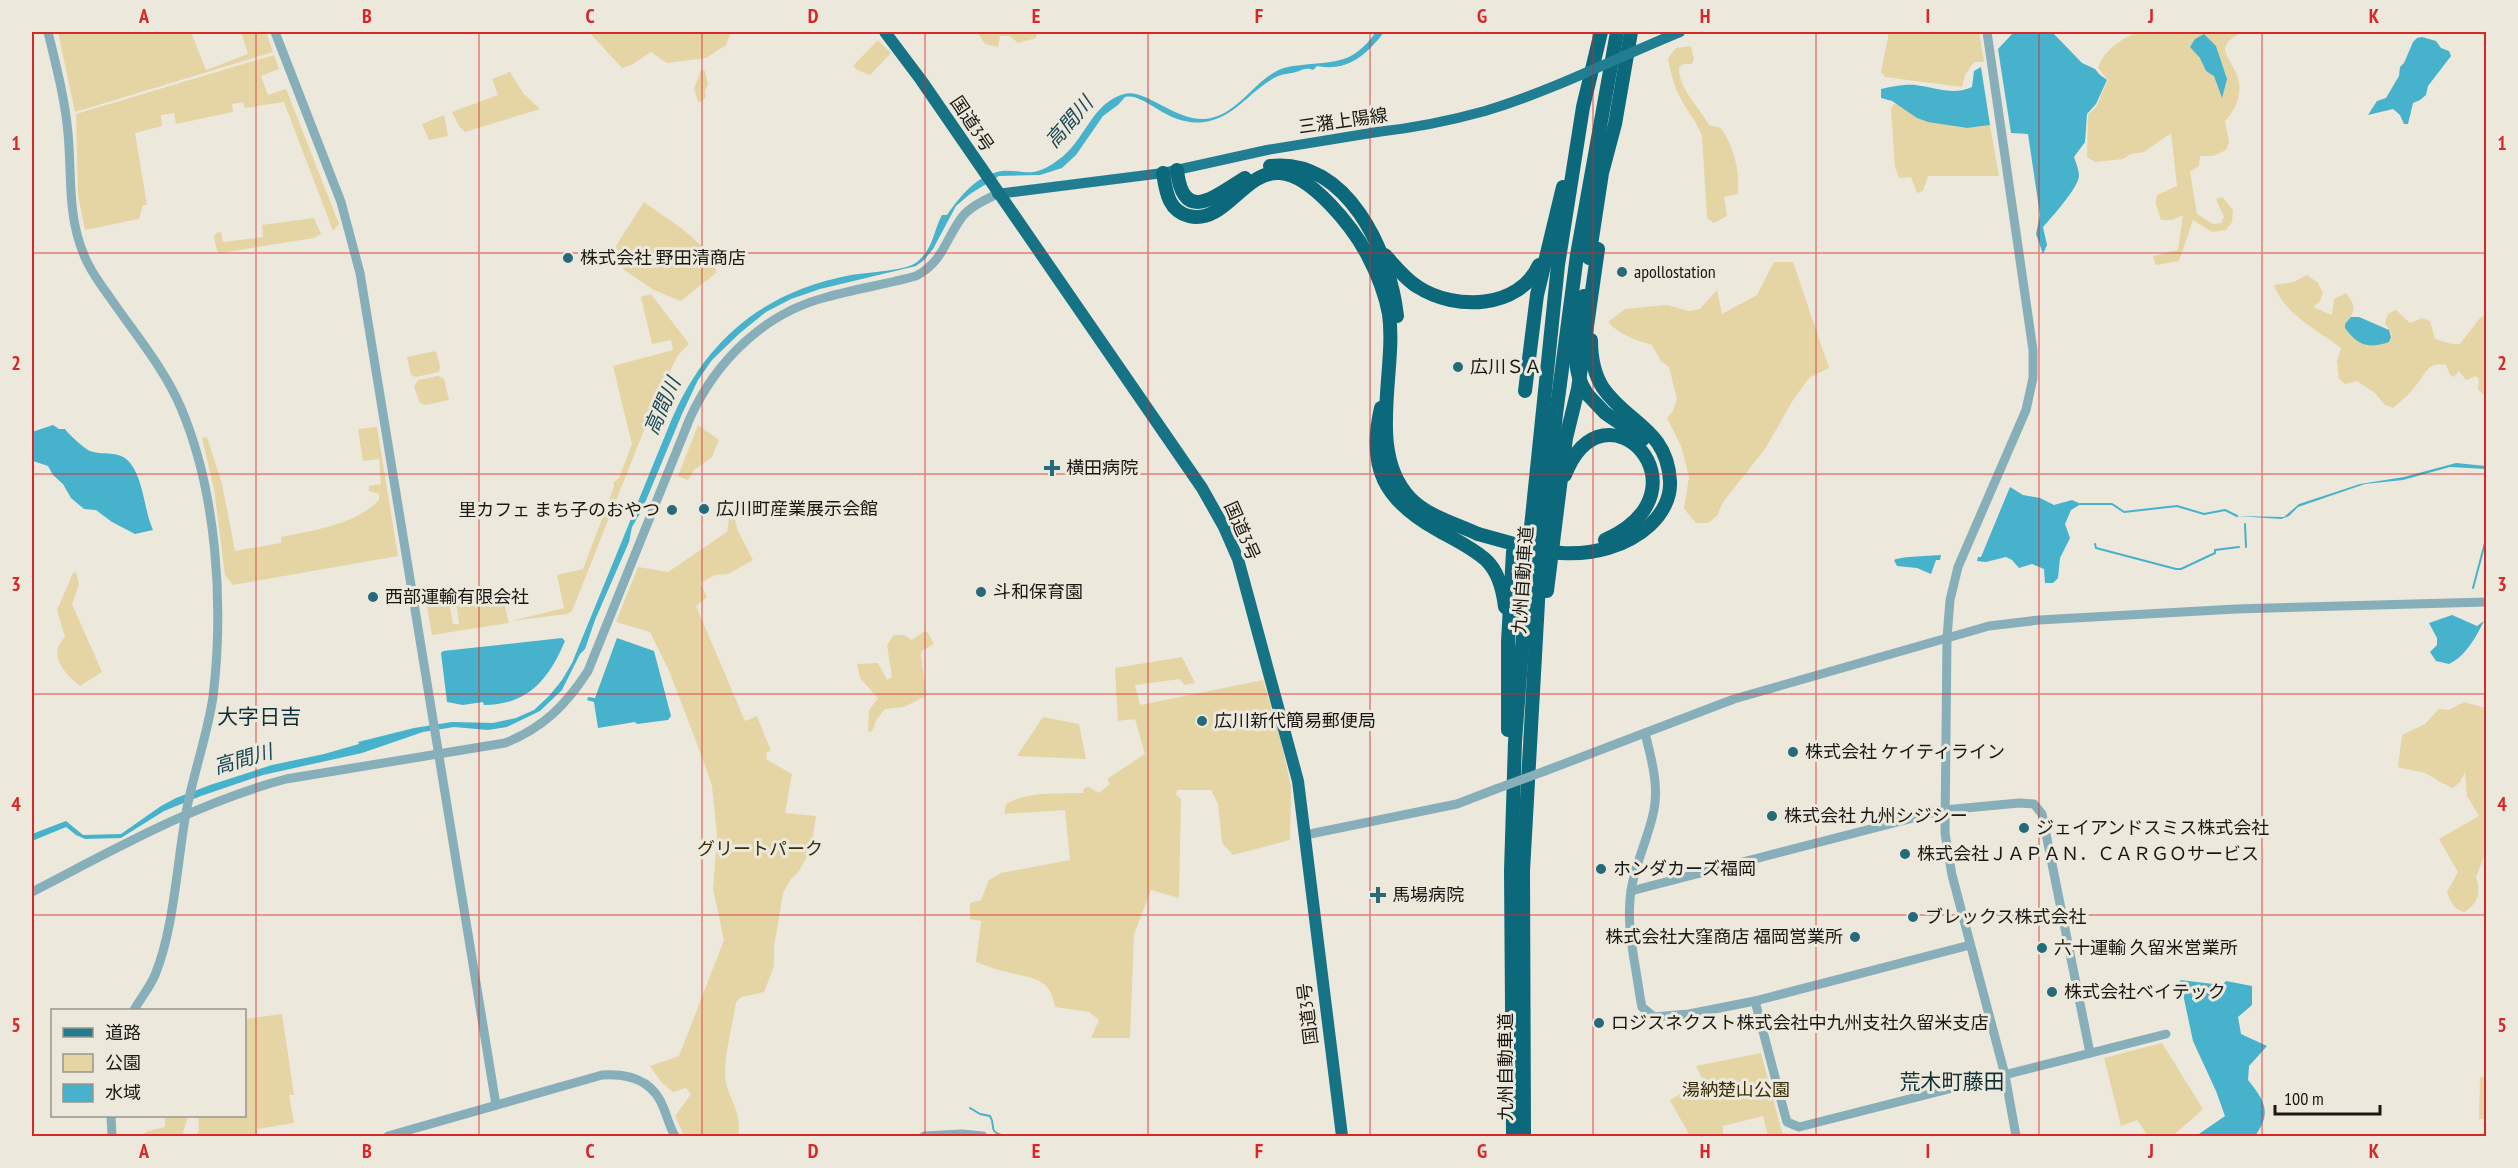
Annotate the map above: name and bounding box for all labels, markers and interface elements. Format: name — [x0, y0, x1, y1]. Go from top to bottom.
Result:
text: A — [138, 3, 150, 29]
text: B — [362, 3, 372, 29]
text: C — [585, 3, 595, 29]
text: D — [808, 3, 819, 29]
text: E — [1032, 3, 1040, 29]
text: F — [1255, 3, 1263, 29]
text: G — [1477, 3, 1487, 29]
text: H — [1700, 3, 1710, 29]
text: I — [1926, 3, 1930, 29]
text: J — [2147, 3, 2154, 29]
text: K — [2369, 3, 2380, 29]
water label: 高間川 — [1040, 89, 1100, 153]
street label: 国道3号 — [946, 92, 999, 156]
street label: 三潴上陽線 — [1297, 103, 1389, 138]
text: 1 — [11, 130, 21, 156]
text: 1 — [2497, 130, 2507, 156]
place label: 株式会社 野田清商店 — [580, 246, 746, 269]
marker: 株式会社 野田清商店 — [561, 251, 575, 265]
place label: apollostation — [1634, 260, 1716, 283]
marker: apollostation — [1615, 265, 1629, 279]
text: 2 — [11, 350, 21, 376]
text: 2 — [2497, 350, 2507, 376]
place label: 広川ＳＡ — [1470, 355, 1542, 378]
marker: 広川ＳＡ — [1451, 360, 1465, 374]
water label: 高間川 — [638, 371, 687, 439]
place label: 横田病院 — [1066, 456, 1138, 479]
marker: 横田病院 — [1043, 459, 1061, 477]
place label: 広川町産業展示会館 — [716, 497, 878, 520]
place label: 里カフェ まち子のおやつ — [458, 498, 660, 521]
street label: 国道3号 — [1219, 498, 1266, 564]
marker: 広川町産業展示会館 — [697, 502, 711, 516]
marker: 里カフェ まち子のおやつ — [665, 503, 679, 517]
street label: 九州自動車道 — [1507, 525, 1538, 635]
text: 3 — [11, 571, 21, 597]
text: 3 — [2497, 571, 2507, 597]
place label: 斗和保育園 — [993, 580, 1083, 603]
place label: 西部運輸有限会社 — [385, 585, 529, 608]
marker: 斗和保育園 — [974, 585, 988, 599]
marker: 西部運輸有限会社 — [366, 590, 380, 604]
district label: 大字日吉 — [217, 703, 301, 730]
place label: 広川新代簡易郵便局 — [1214, 709, 1376, 732]
marker: 広川新代簡易郵便局 — [1195, 714, 1209, 728]
water label: 高間川 — [211, 738, 277, 780]
place label: 株式会社 ケイティライン — [1805, 740, 2005, 763]
marker: 株式会社 ケイティライン — [1786, 745, 1800, 759]
text: 4 — [11, 791, 21, 817]
text: 4 — [2497, 791, 2507, 817]
place label: 株式会社 九州シジシー — [1784, 804, 1968, 827]
marker: 株式会社 九州シジシー — [1765, 809, 1779, 823]
place label: ジェイアンドスミス株式会社 — [2036, 816, 2269, 839]
marker: ジェイアンドスミス株式会社 — [2017, 821, 2031, 835]
park label: グリートパーク — [697, 837, 823, 860]
place label: 株式会社ＪＡＰＡＮ．ＣＡＲＧＯサービス — [1917, 842, 2259, 865]
marker: 株式会社ＪＡＰＡＮ．ＣＡＲＧＯサービス — [1898, 847, 1912, 861]
place label: ホンダカーズ福岡 — [1613, 857, 1756, 880]
marker: ホンダカーズ福岡 — [1594, 862, 1608, 876]
place label: 馬場病院 — [1392, 883, 1464, 906]
marker: 馬場病院 — [1369, 886, 1387, 904]
place label: ブレックス株式会社 — [1925, 905, 2086, 928]
marker: ブレックス株式会社 — [1906, 910, 1920, 924]
place label: 株式会社大窪商店 福岡営業所 — [1605, 925, 1843, 948]
marker: 株式会社大窪商店 福岡営業所 — [1848, 930, 1862, 944]
place label: 六十運輸 久留米営業所 — [2054, 936, 2238, 959]
marker: 六十運輸 久留米営業所 — [2035, 941, 2049, 955]
place label: 株式会社ベイテック — [2064, 980, 2226, 1003]
street label: 国道3号 — [1292, 982, 1323, 1046]
marker: 株式会社ベイテック — [2045, 985, 2059, 999]
legend — [51, 1009, 246, 1117]
place label: ロジスネクスト株式会社中九州支社久留米支店 — [1611, 1011, 1988, 1034]
text: 5 — [11, 1012, 21, 1038]
text: 5 — [2497, 1012, 2507, 1038]
street label: 九州自動車道 — [1494, 1013, 1517, 1121]
marker: ロジスネクスト株式会社中九州支社久留米支店 — [1592, 1016, 1606, 1030]
text: 道路 — [105, 1021, 141, 1044]
text: 公園 — [105, 1051, 141, 1074]
district label: 荒木町藤田 — [1900, 1068, 2005, 1095]
park label: 湯納楚山公園 — [1682, 1078, 1790, 1101]
scale bar — [2275, 1078, 2380, 1116]
text: 水域 — [105, 1081, 141, 1104]
text: 100 m — [2284, 1087, 2324, 1110]
text: A — [138, 1138, 150, 1164]
text: B — [362, 1138, 372, 1164]
text: C — [585, 1138, 595, 1164]
text: D — [808, 1138, 819, 1164]
text: E — [1032, 1138, 1040, 1164]
text: F — [1255, 1138, 1263, 1164]
text: G — [1477, 1138, 1487, 1164]
text: H — [1700, 1138, 1710, 1164]
text: I — [1926, 1138, 1930, 1164]
text: J — [2147, 1138, 2154, 1164]
text: K — [2369, 1138, 2380, 1164]

